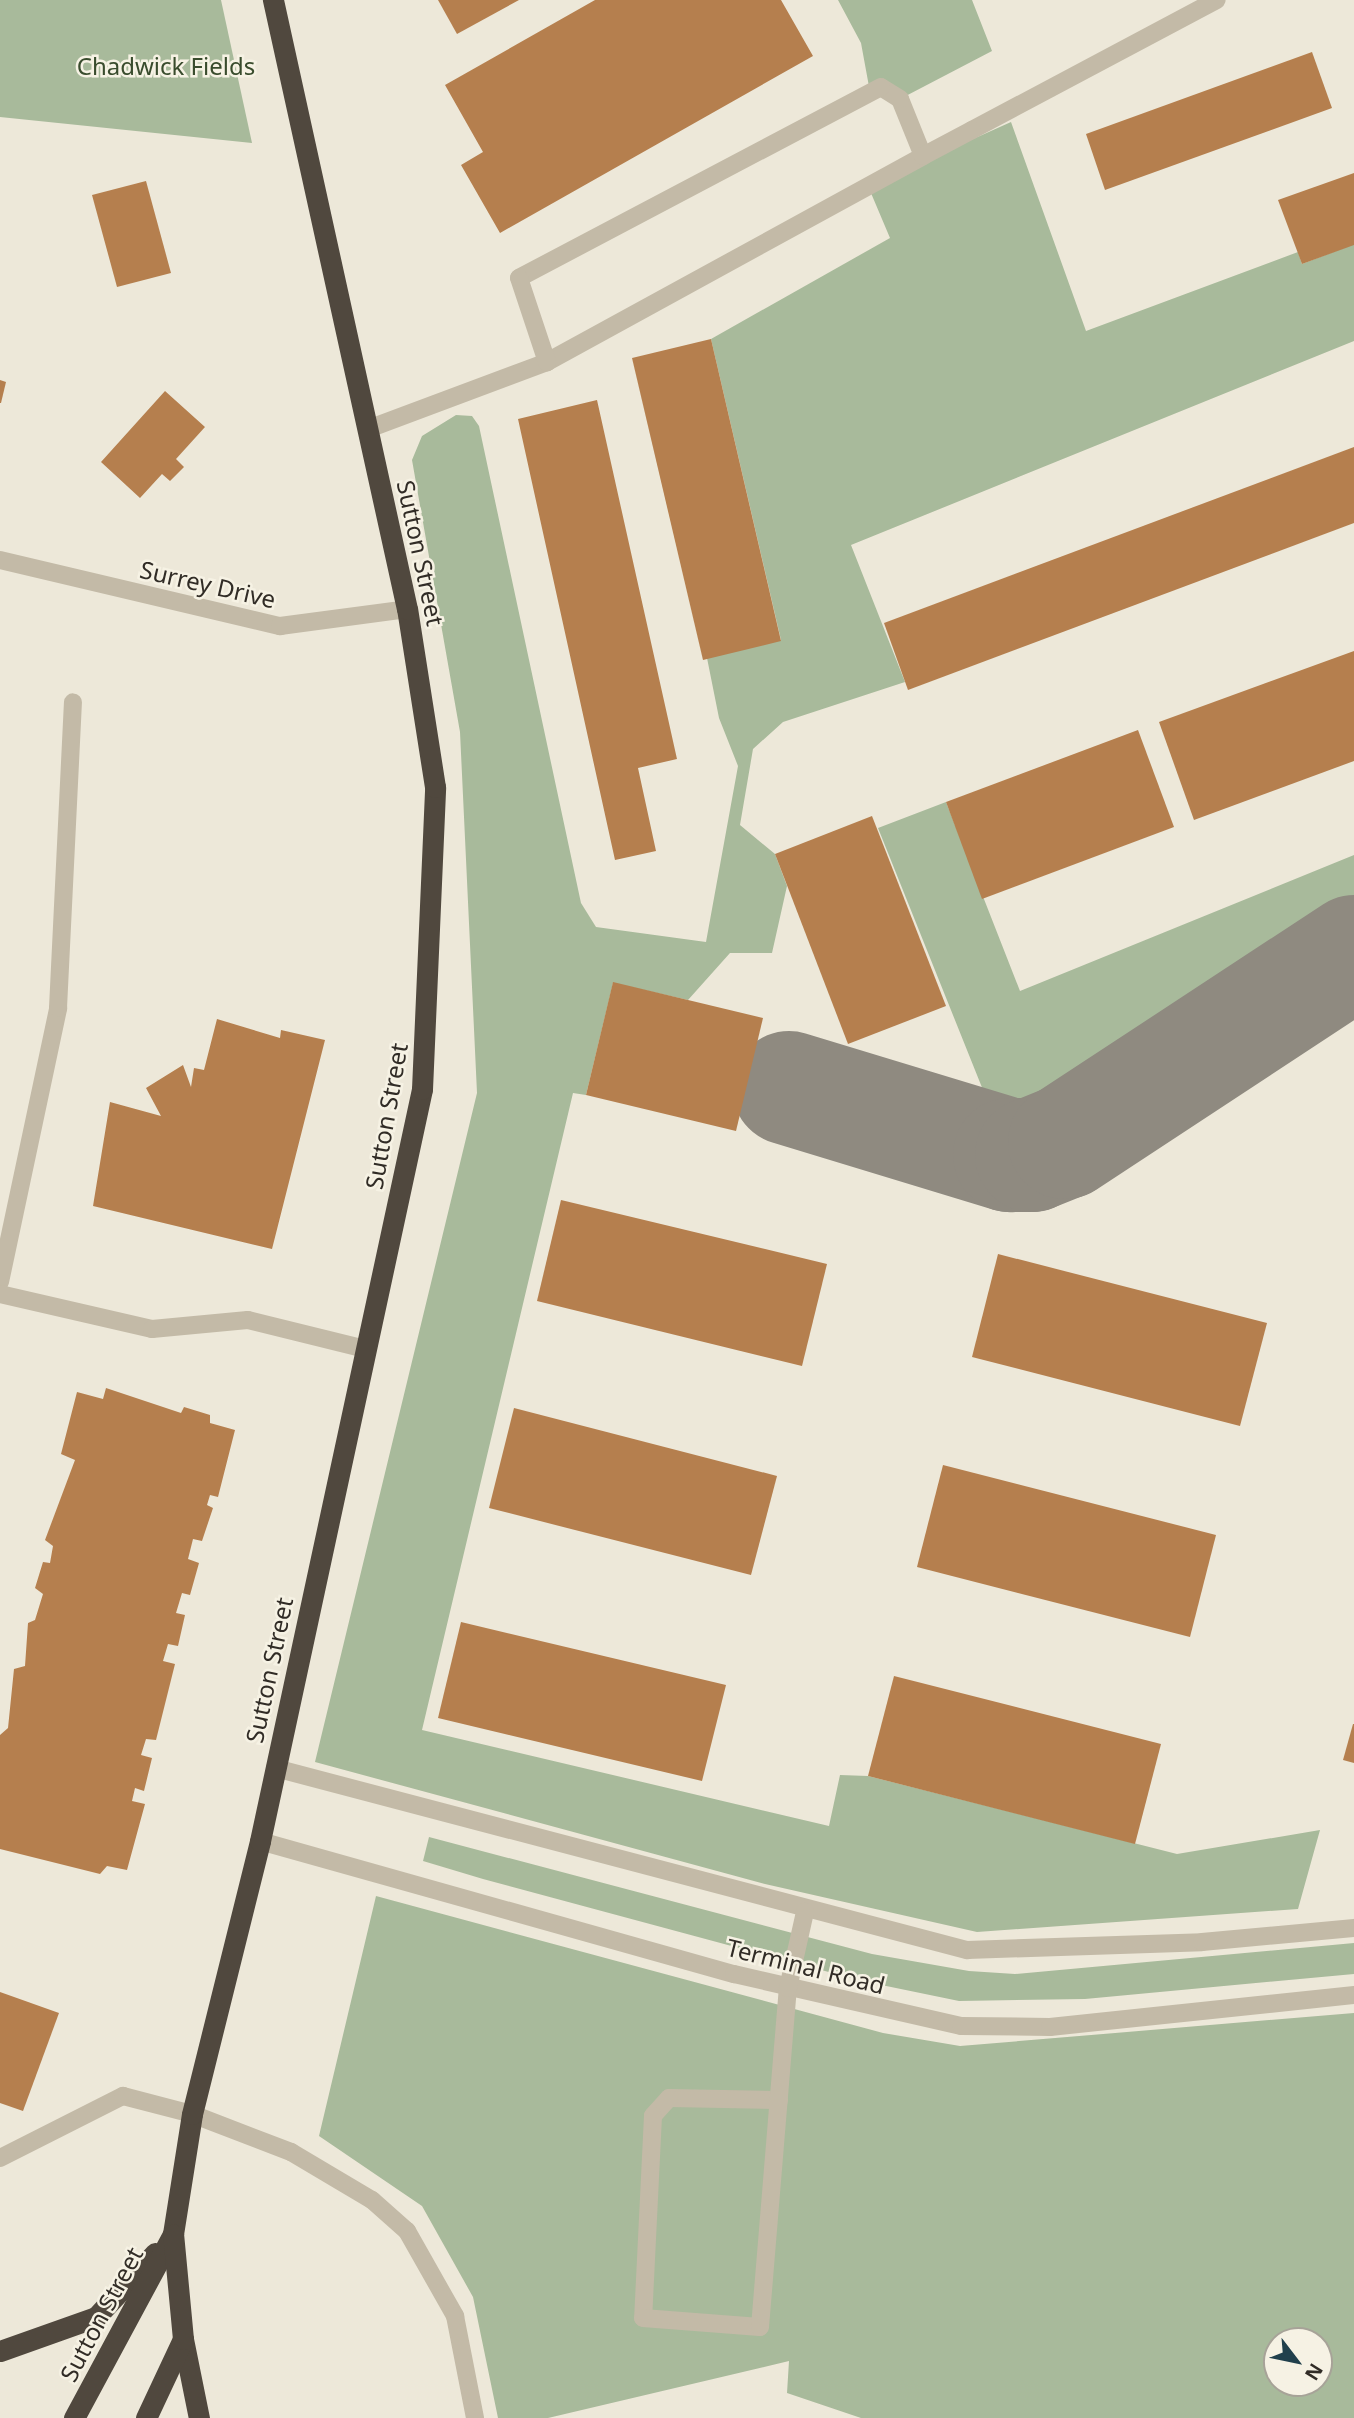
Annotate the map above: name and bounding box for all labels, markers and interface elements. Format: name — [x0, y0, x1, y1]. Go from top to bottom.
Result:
park label: Chadwick Fields — [77, 52, 255, 80]
street label: Sutton Street — [392, 478, 450, 628]
street label: Surrey Drive — [137, 554, 279, 614]
street label: Sutton Street — [359, 1041, 413, 1191]
street label: Sutton Street — [240, 1595, 298, 1745]
street label: Terminal Road — [724, 1932, 888, 2000]
street label: Sutton Street — [54, 2242, 148, 2386]
north arrow — [1263, 2327, 1333, 2397]
text: N — [1299, 2359, 1329, 2386]

